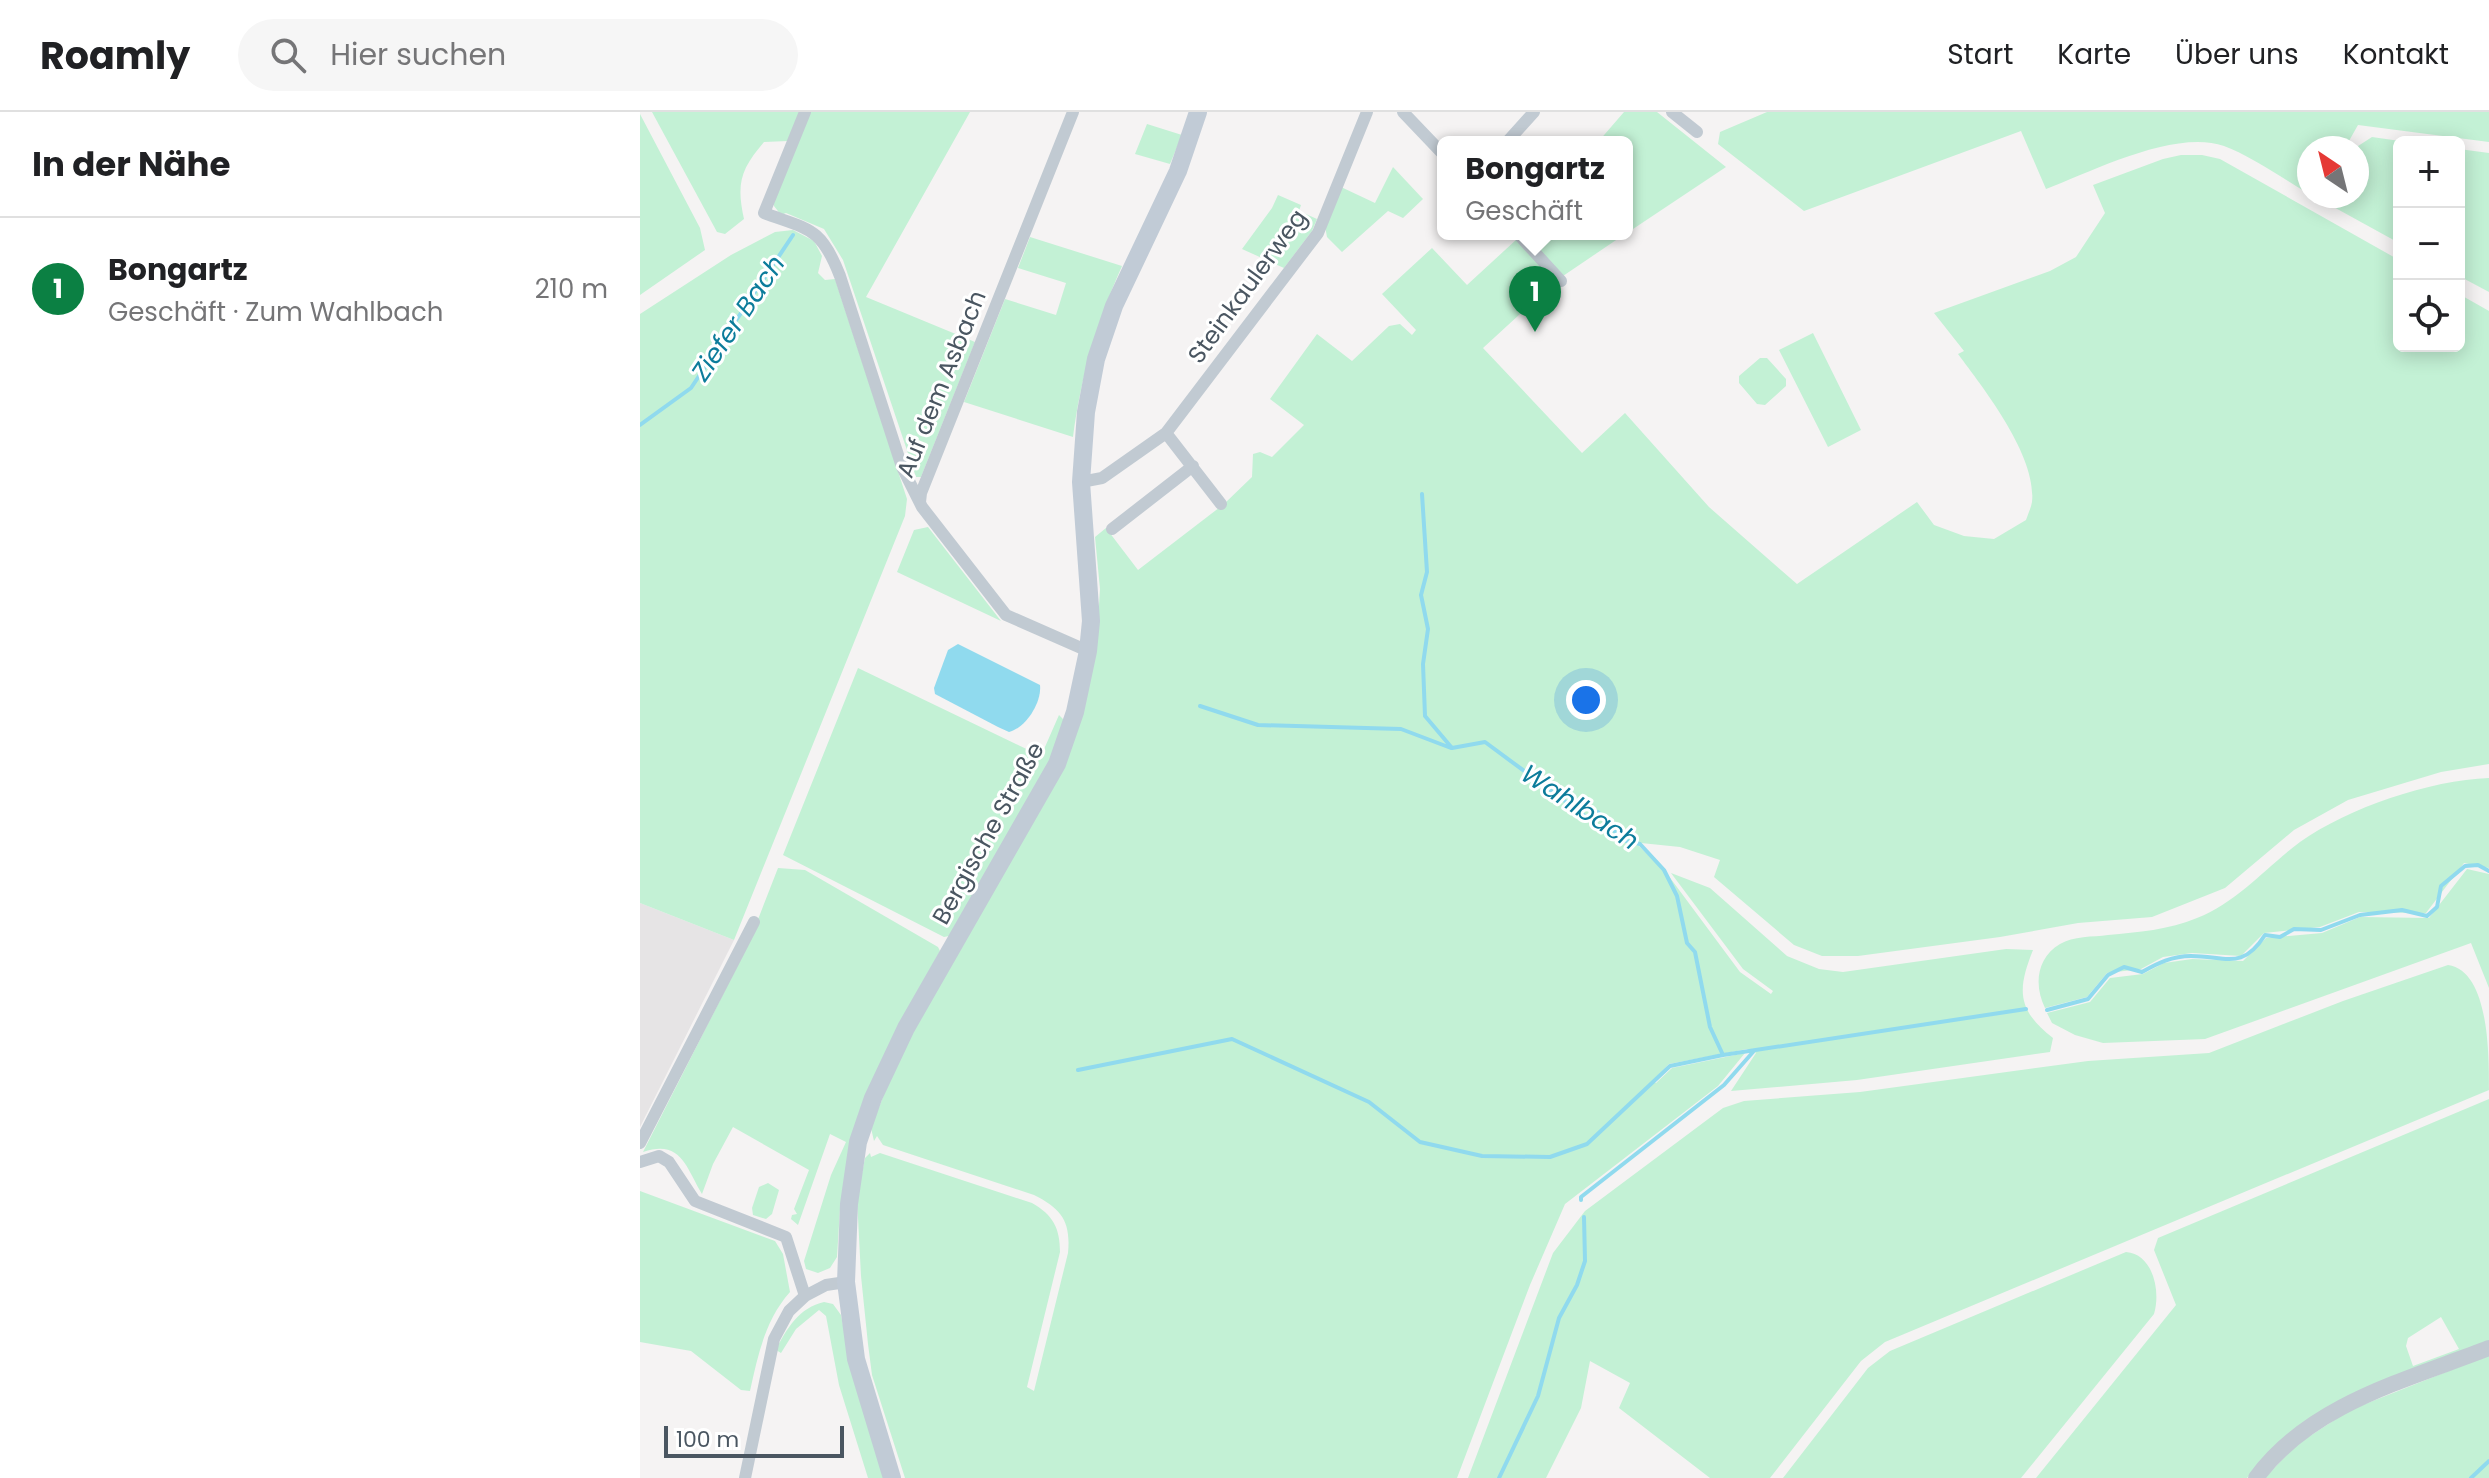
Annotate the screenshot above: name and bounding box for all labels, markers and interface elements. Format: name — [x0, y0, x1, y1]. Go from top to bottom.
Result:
search box — [238, 19, 798, 91]
text: Roamly — [40, 29, 190, 82]
icon: search — [266, 33, 310, 77]
text: Hier suchen — [330, 33, 506, 76]
text: Start — [1947, 35, 2013, 74]
text: Karte — [2057, 35, 2131, 74]
text: Über uns — [2175, 35, 2299, 74]
text: Kontakt — [2343, 35, 2449, 74]
popup — [1437, 136, 1633, 240]
north arrow — [2297, 136, 2369, 208]
map controls — [2393, 136, 2465, 352]
button: + — [2393, 136, 2465, 208]
text: In der Nähe — [32, 140, 230, 188]
text: Bongartz — [1465, 147, 1605, 190]
text: Geschäft — [1465, 193, 1583, 229]
street label: Steinkaulerweg — [1180, 202, 1314, 370]
button: − — [2393, 208, 2465, 280]
text: Bongartz — [108, 248, 248, 291]
water label: Ziefer Bach — [682, 248, 793, 389]
pin: 1 — [1509, 266, 1561, 332]
text: 1 — [53, 271, 63, 307]
text: 210 m — [535, 271, 608, 307]
button: locate — [2393, 280, 2465, 352]
street label: Auf dem Asbach — [888, 285, 994, 483]
text: Geschäft · Zum Wahlbach — [108, 294, 443, 330]
your location — [1566, 680, 1606, 720]
street label: Bergische Straße — [924, 736, 1052, 930]
water label: Wahlbach — [1514, 756, 1646, 858]
scale bar — [664, 1422, 844, 1458]
text: 100 m — [676, 1424, 739, 1455]

